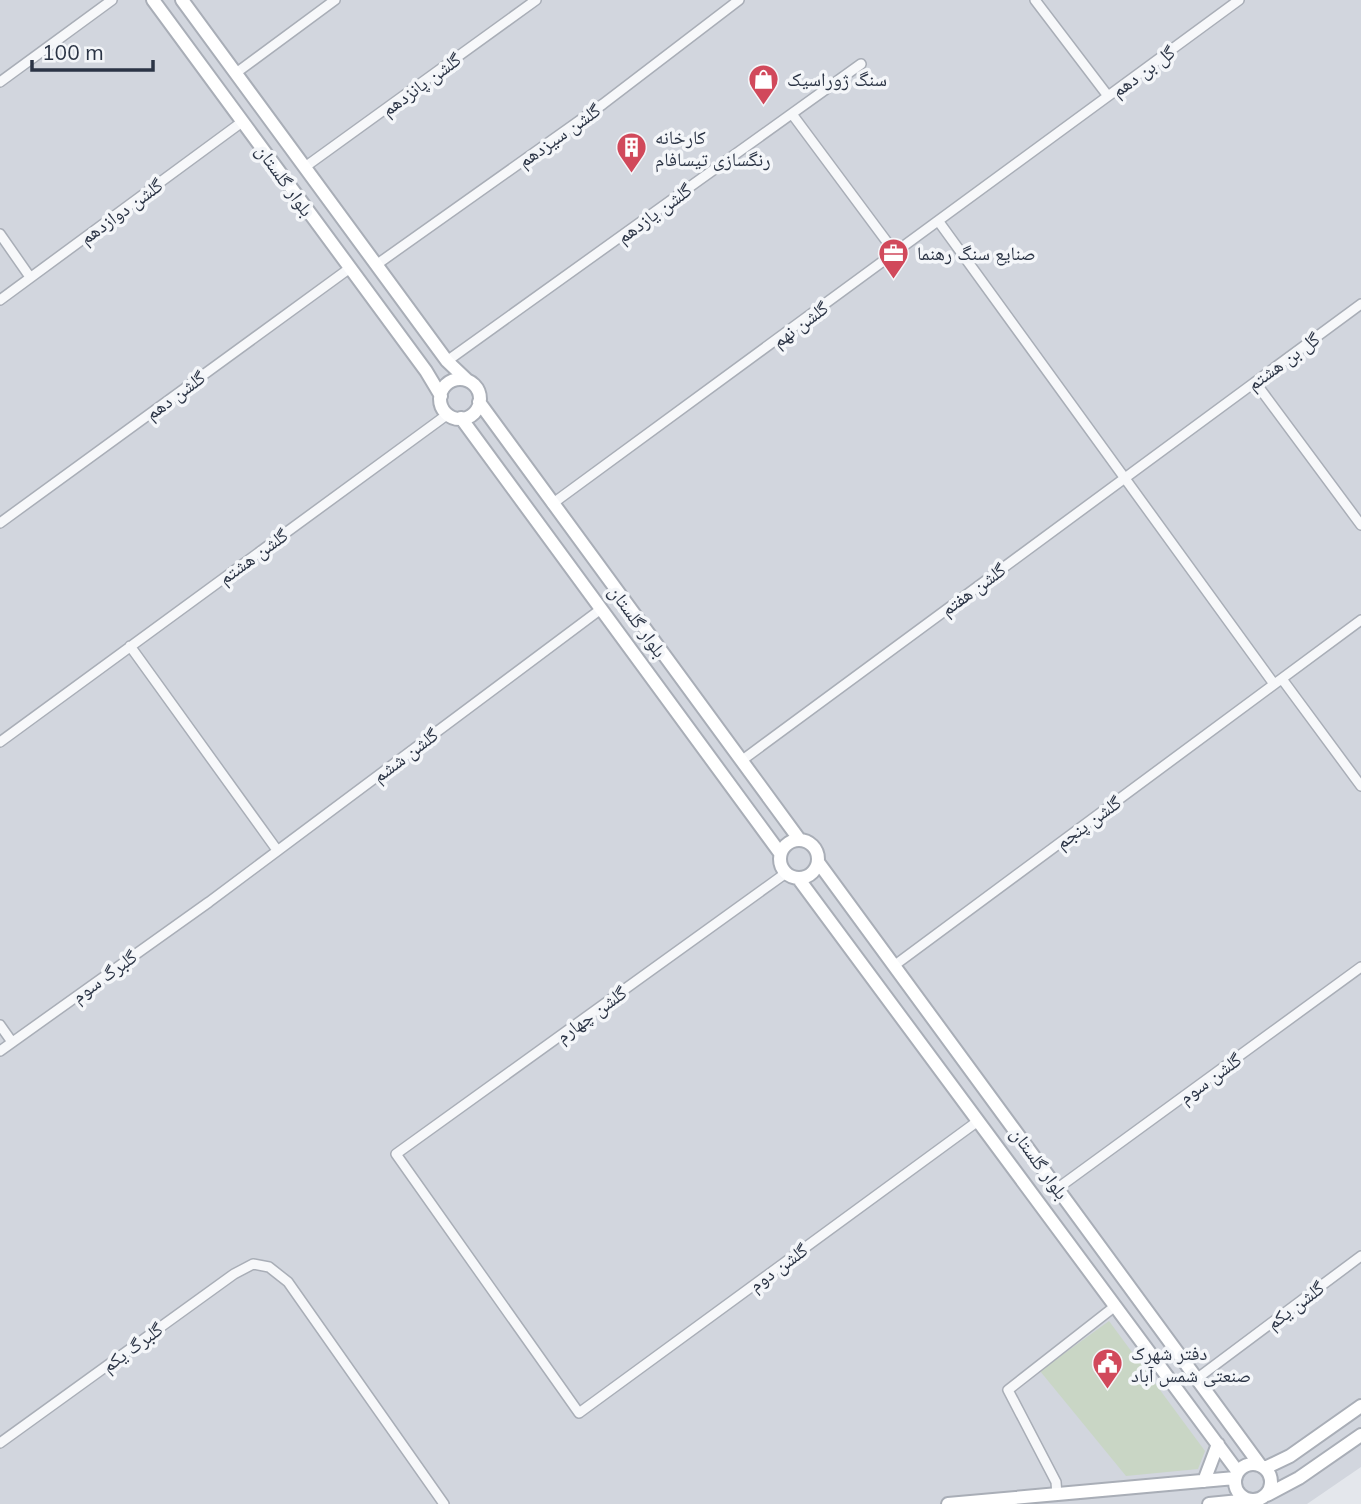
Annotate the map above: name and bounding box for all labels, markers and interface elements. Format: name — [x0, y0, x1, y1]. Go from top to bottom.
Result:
scale bar — [32, 28, 152, 72]
text: 100 m — [42, 39, 104, 65]
street label: گل بن دهم — [1106, 40, 1180, 103]
street label: گلشن پانزدهم — [376, 47, 466, 122]
shop icon: سنگ ژوراسیک — [747, 62, 781, 106]
place label: سنگ ژوراسیک — [787, 67, 887, 91]
street label: گلشن سیزدهم — [513, 98, 606, 173]
place label: کارخانه رنگسازی تیسافام — [655, 125, 771, 173]
building icon: کارخانه رنگسازی تیسافام — [615, 131, 649, 175]
street label: بلوار گلستان — [251, 139, 319, 221]
street label: گلشن دوازدهم — [75, 173, 168, 250]
street label: گلشن یازدهم — [612, 178, 697, 249]
office icon: صنایع سنگ رهنما — [877, 236, 911, 280]
place label: صنایع سنگ رهنما — [917, 241, 1036, 266]
street label: گلشن نهم — [767, 296, 833, 353]
street label: گل بن هشتم — [1242, 326, 1325, 396]
street label: گلشن دهم — [140, 365, 211, 426]
street label: گلشن هشتم — [213, 523, 293, 590]
street label: گلشن هفتم — [936, 557, 1011, 622]
street label: بلوار گلستان — [604, 580, 672, 662]
street label: گلشن ششم — [367, 722, 443, 788]
street label: گلشن پنجم — [1050, 790, 1126, 855]
street label: گلبرگ سوم — [67, 944, 143, 1009]
street label: گلشن چهارم — [551, 980, 632, 1049]
street label: گلشن سوم — [1174, 1047, 1247, 1110]
street label: بلوار گلستان — [1006, 1122, 1074, 1204]
street label: گلشن دوم — [744, 1237, 814, 1298]
street label: گلشن یکم — [1261, 1275, 1329, 1335]
street label: گلبرگ یکم — [97, 1317, 168, 1378]
place label: دفتر شهرک صنعتی شمس آباد — [1131, 1341, 1251, 1387]
public building icon: دفتر شهرک صنعتی شمس آباد — [1091, 1347, 1125, 1391]

